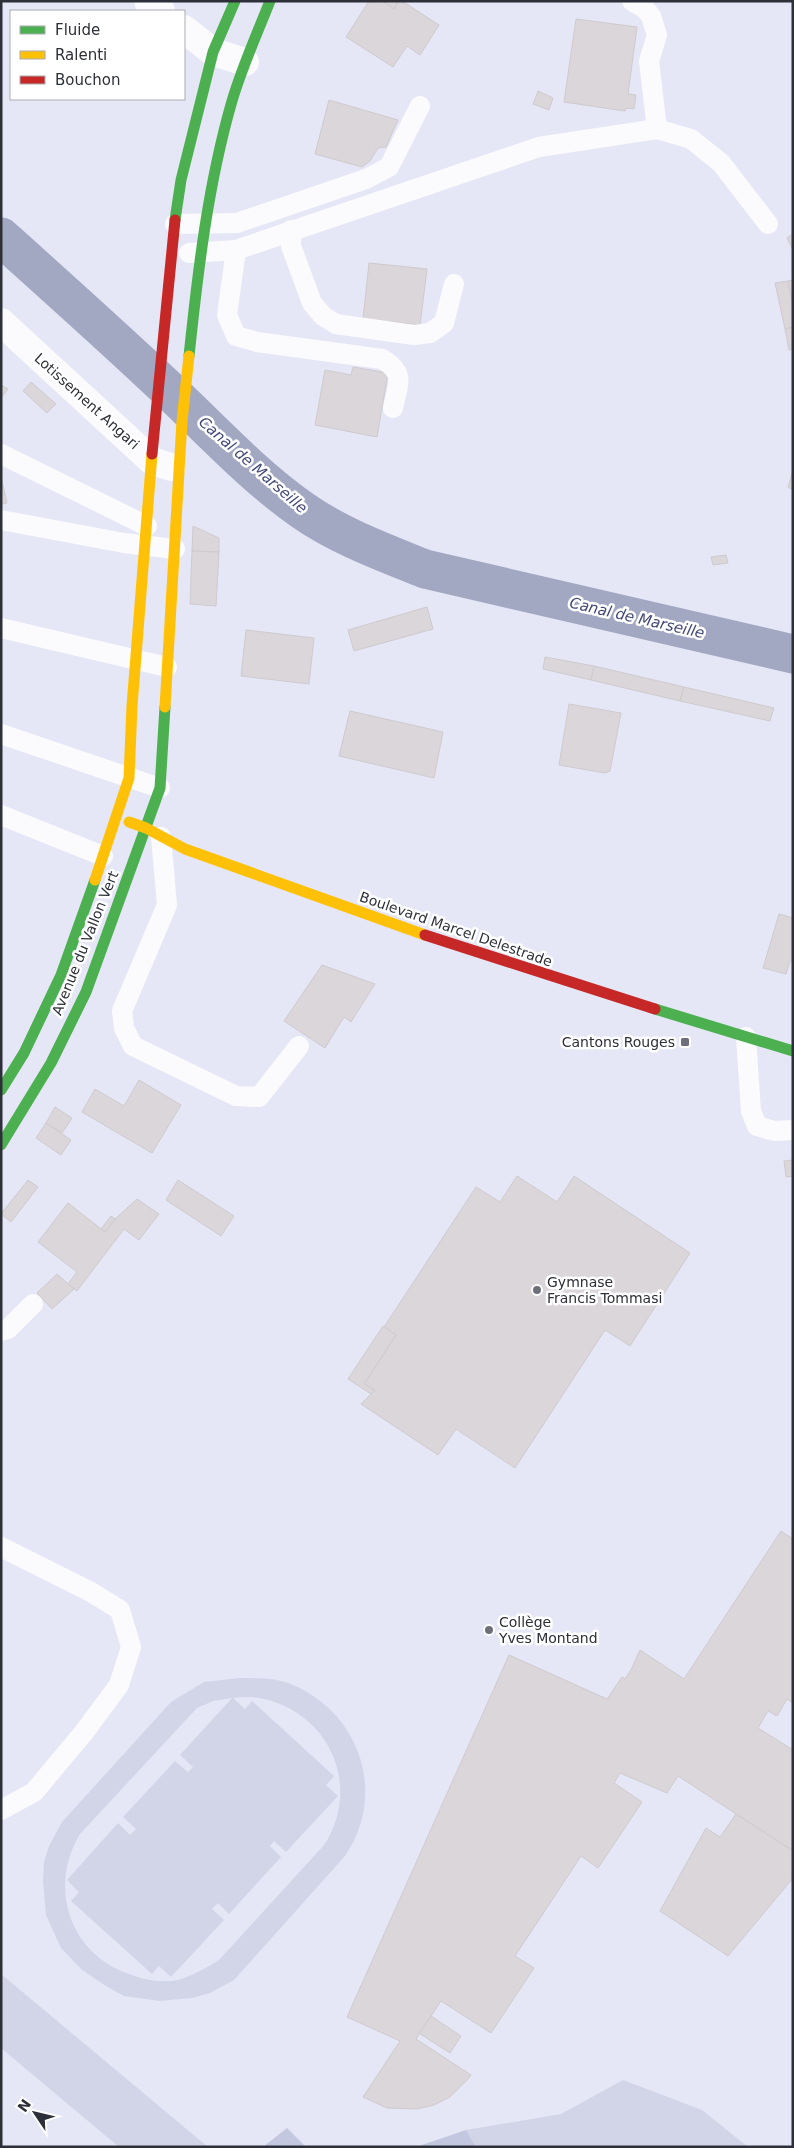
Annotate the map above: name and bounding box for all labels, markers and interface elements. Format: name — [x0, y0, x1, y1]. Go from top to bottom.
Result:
legend — [10, 10, 185, 100]
text: Fluide — [55, 21, 100, 39]
text: Ralenti — [55, 46, 107, 64]
text: Bouchon — [55, 71, 120, 89]
street label: Lotissement Angari — [31, 350, 143, 452]
water label: Canal de Marseille — [195, 413, 311, 517]
water label: Canal de Marseille — [568, 594, 706, 642]
street label: Avenue du Vallon Vert — [49, 868, 121, 1017]
street label: Boulevard Marcel Delestrade — [358, 888, 554, 970]
place label: Cantons Rouges — [562, 1034, 675, 1050]
marker: Cantons Rouges — [679, 1036, 691, 1048]
place label: Gymnase Francis Tommasi — [547, 1274, 662, 1306]
marker: Gymnase Francis Tommasi — [531, 1284, 543, 1296]
place label: Collège Yves Montand — [498, 1614, 598, 1646]
marker: Collège Yves Montand — [483, 1624, 495, 1636]
north arrow — [10, 2088, 60, 2138]
text: N — [14, 2096, 34, 2115]

